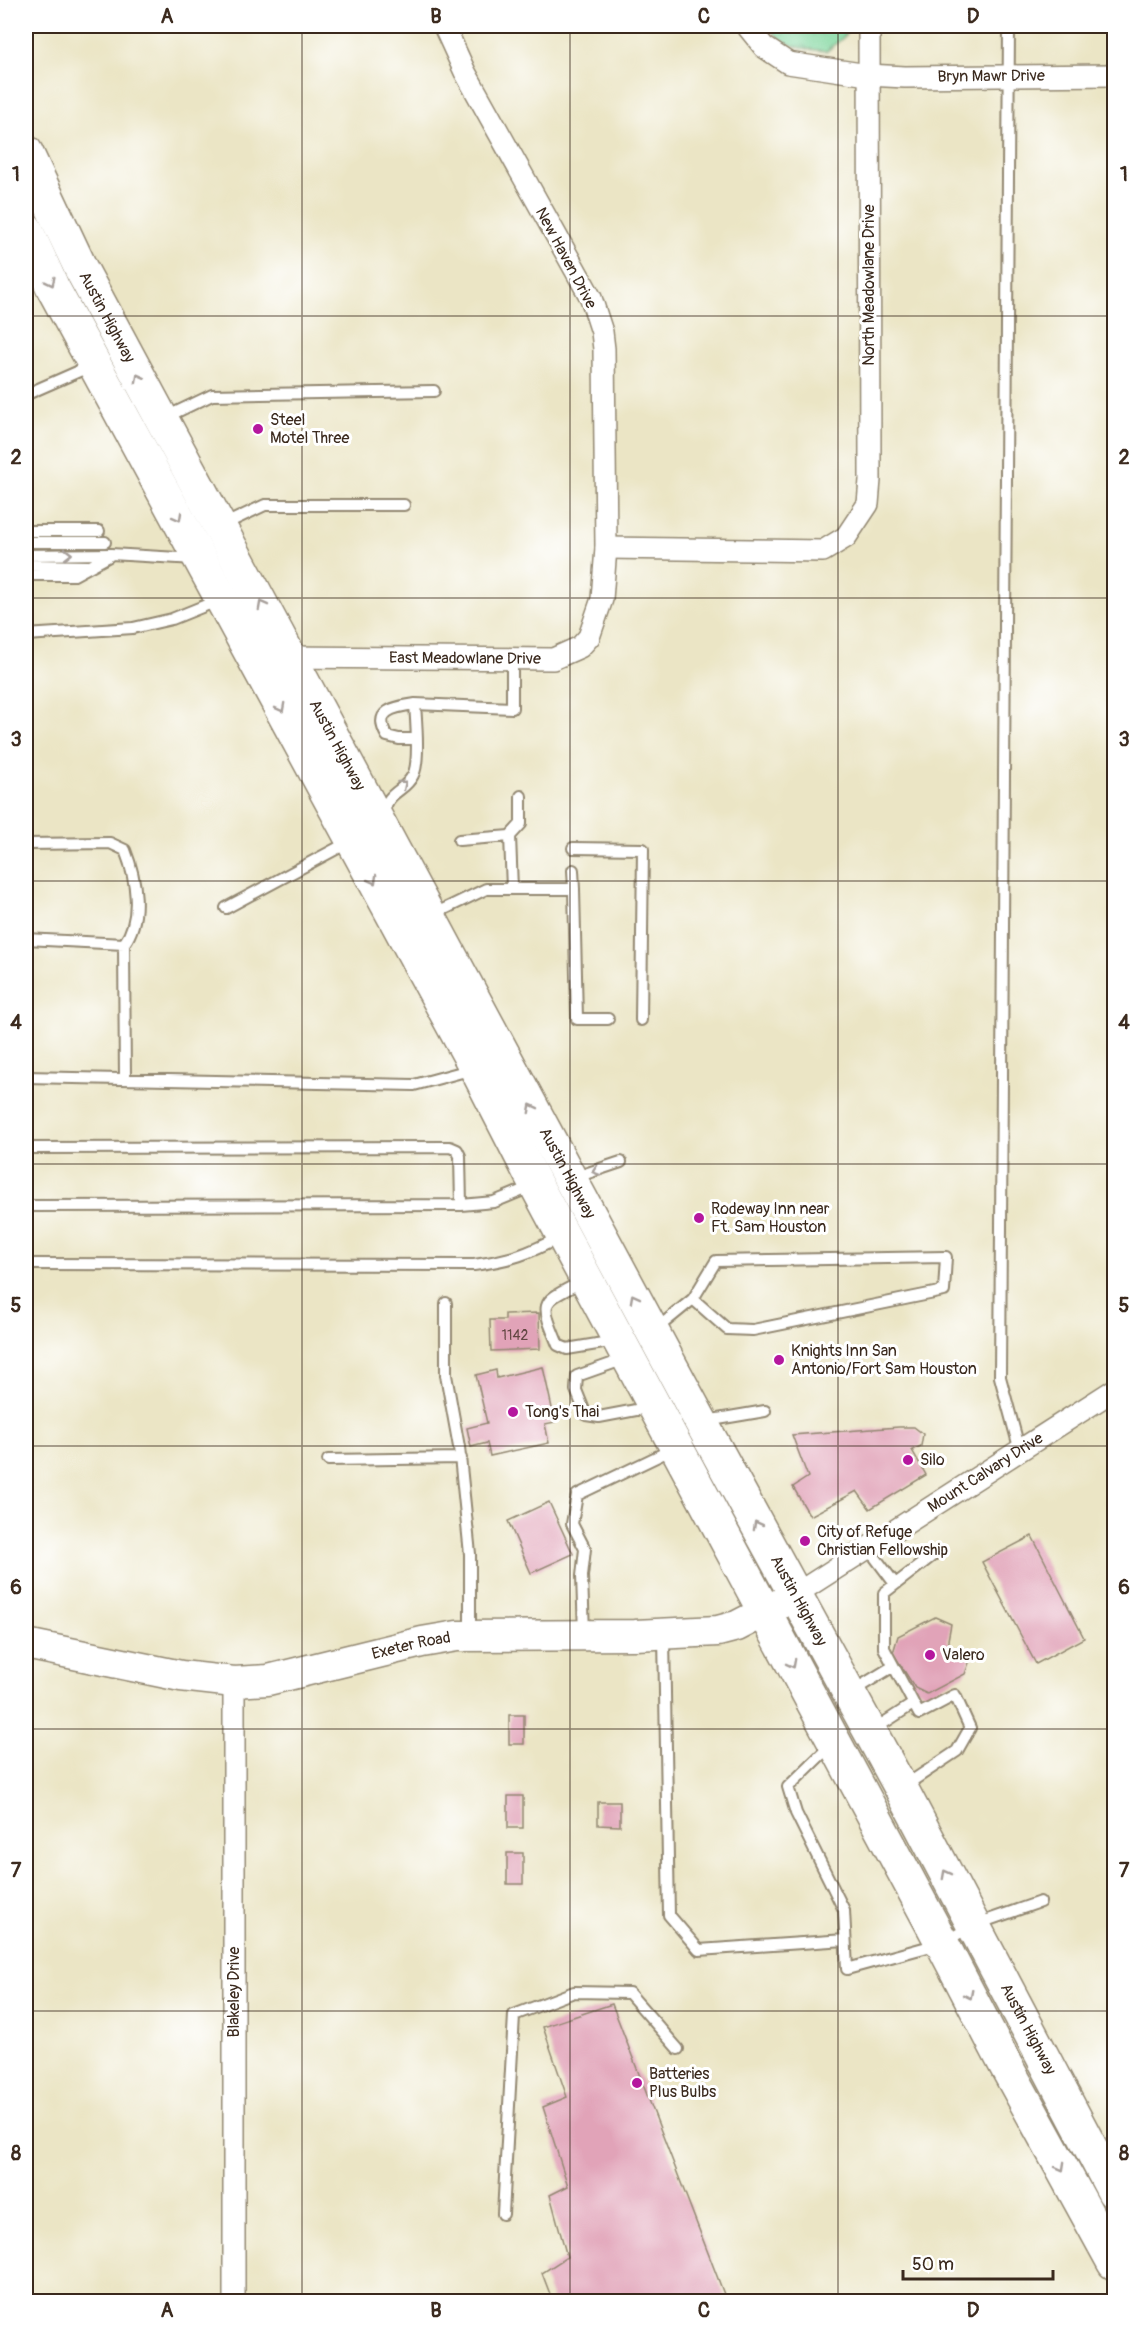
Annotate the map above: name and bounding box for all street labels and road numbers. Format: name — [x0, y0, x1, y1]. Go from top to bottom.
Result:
street label: Bryn Mawr Drive — [937, 66, 1045, 87]
street label: New Haven Drive — [531, 204, 601, 312]
street label: North Meadowlane Drive — [859, 204, 879, 366]
street label: Austin Highway — [74, 268, 140, 366]
street label: East Meadowlane Drive — [389, 648, 541, 669]
street label: Austin Highway — [304, 696, 370, 794]
street label: Austin Highway — [535, 1124, 600, 1222]
street label: Mount Calvary Drive — [924, 1428, 1047, 1517]
street label: Austin Highway — [766, 1552, 832, 1650]
street label: Exeter Road — [370, 1627, 452, 1664]
street label: Blakeley Drive — [224, 1946, 244, 2038]
street label: Austin Highway — [996, 1980, 1060, 2078]

